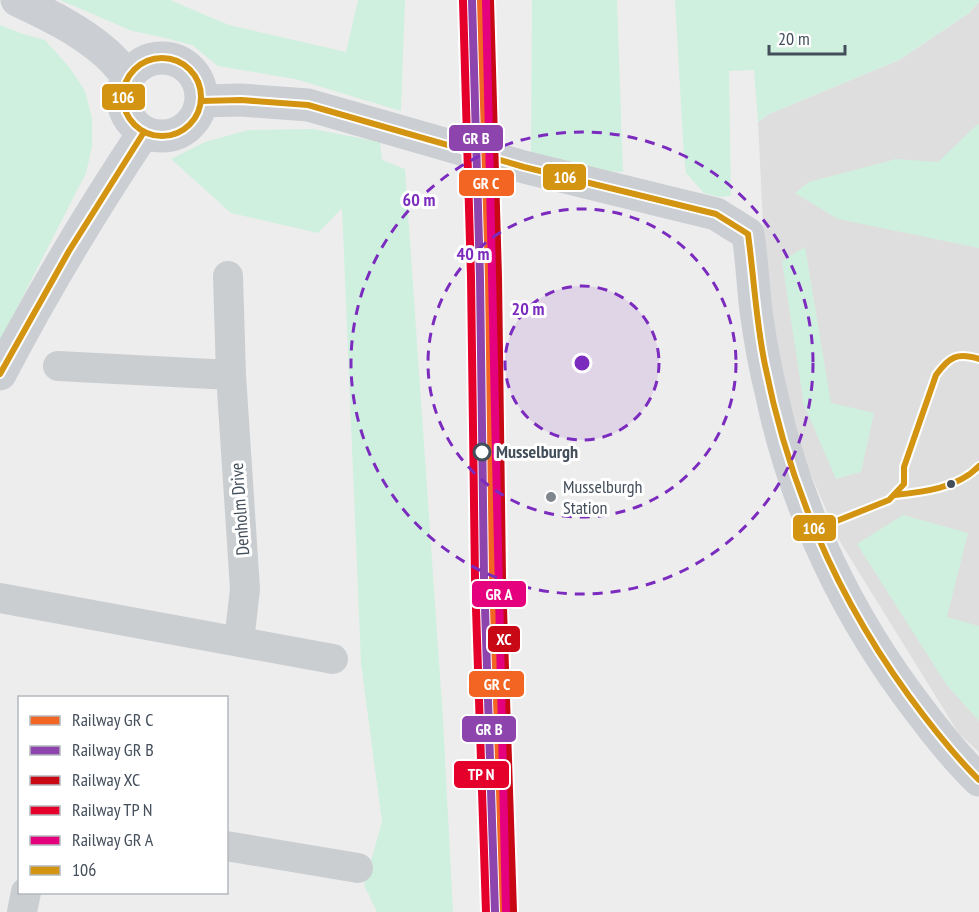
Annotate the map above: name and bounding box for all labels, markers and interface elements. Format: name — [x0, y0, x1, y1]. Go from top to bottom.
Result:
scale bar — [769, 18, 846, 56]
text: 20 m — [778, 27, 810, 50]
line badge: 106 — [101, 83, 146, 111]
text: 106 — [112, 87, 135, 107]
line badge: GR B — [448, 124, 504, 152]
text: GR B — [462, 128, 490, 148]
line badge: 106 — [542, 163, 587, 191]
text: 106 — [554, 167, 577, 187]
line badge: GR C — [458, 169, 515, 197]
text: GR C — [473, 173, 500, 193]
text: 60 m — [403, 188, 435, 211]
text: 40 m — [457, 242, 489, 265]
text: 20 m — [512, 297, 544, 320]
centre of rings — [572, 353, 592, 373]
place label: Musselburgh — [496, 440, 578, 463]
marker: Musselburgh — [473, 443, 491, 461]
street label: Denholm Drive — [225, 462, 254, 556]
place label: Musselburgh Station — [563, 475, 642, 519]
unlabelled marker — [945, 478, 957, 490]
marker: Musselburgh Station — [544, 490, 558, 504]
line badge: 106 — [792, 514, 837, 542]
text: 106 — [803, 518, 826, 538]
line badge: GR A — [471, 580, 527, 608]
text: GR A — [486, 584, 513, 604]
line badge: XC — [487, 625, 521, 653]
text: XC — [496, 629, 512, 649]
line badge: GR C — [468, 670, 525, 698]
text: GR C — [484, 674, 511, 694]
legend — [18, 696, 228, 894]
text: Railway GR C — [72, 708, 153, 731]
line badge: GR B — [461, 715, 517, 743]
text: GR B — [475, 719, 503, 739]
text: Railway GR B — [72, 738, 154, 761]
line badge: TP N — [453, 760, 510, 789]
text: TP N — [468, 764, 494, 784]
text: Railway XC — [72, 768, 140, 791]
text: Railway TP N — [72, 798, 152, 821]
text: Railway GR A — [72, 828, 154, 851]
text: 106 — [72, 858, 96, 881]

